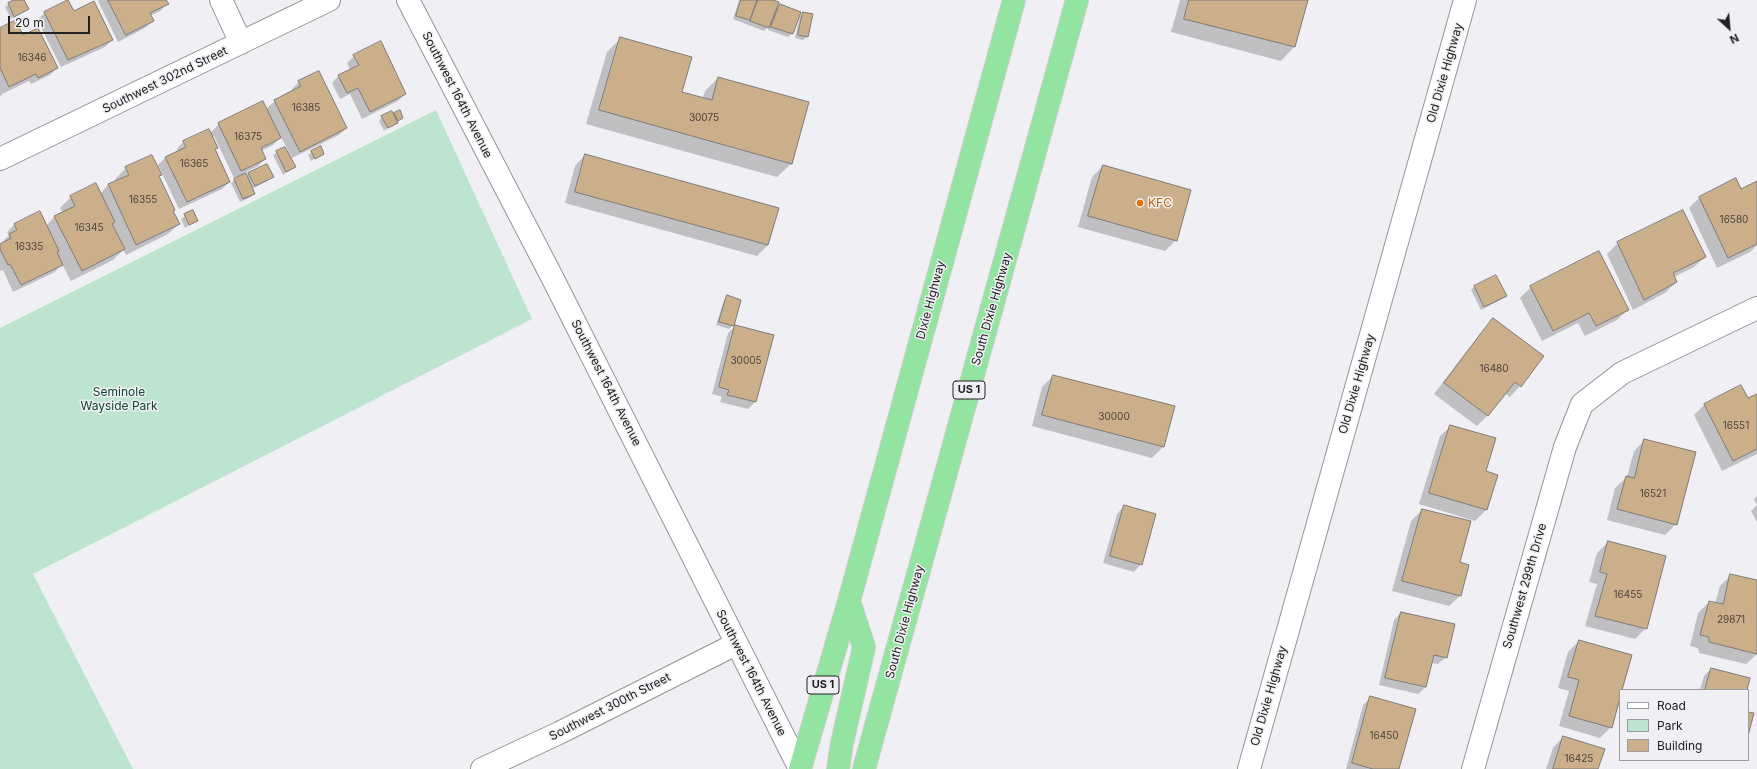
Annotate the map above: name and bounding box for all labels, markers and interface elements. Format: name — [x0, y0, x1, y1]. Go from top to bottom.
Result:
scale bar — [10, 8, 92, 34]
north arrow — [1709, 8, 1749, 48]
text: 20 m — [15, 15, 44, 30]
street label: Old Dixie Highway — [1424, 21, 1466, 125]
street label: Southwest 164th Avenue — [419, 29, 495, 161]
text: N — [1727, 31, 1741, 47]
street label: Southwest 302nd Street — [100, 43, 230, 117]
house number: 16346 — [17, 52, 47, 64]
house number: 16385 — [292, 102, 320, 114]
house number: 30075 — [689, 112, 719, 124]
house number: 16375 — [234, 131, 262, 143]
house number: 16365 — [180, 158, 208, 170]
house number: 16355 — [129, 194, 157, 206]
place label: KFC — [1148, 196, 1172, 210]
marker: KFC — [1135, 198, 1145, 208]
house number: 16580 — [1720, 214, 1748, 226]
house number: 16345 — [75, 222, 103, 234]
house number: 16335 — [15, 241, 43, 253]
street label: South Dixie Highway — [969, 251, 1015, 367]
street label: Dixie Highway — [914, 259, 948, 341]
street label: Southwest 164th Avenue — [568, 317, 644, 449]
street label: Old Dixie Highway — [1336, 332, 1378, 436]
house number: 30005 — [730, 355, 762, 367]
house number: 16480 — [1479, 363, 1509, 375]
road number: US 1 — [953, 381, 985, 399]
park label: Seminole Wayside Park — [80, 385, 158, 413]
house number: 30000 — [1098, 411, 1130, 423]
house number: 16551 — [1723, 420, 1749, 432]
house number: 16521 — [1640, 488, 1666, 500]
street label: Southwest 299th Drive — [1500, 522, 1550, 650]
street label: South Dixie Highway — [883, 564, 927, 680]
house number: 16455 — [1614, 589, 1642, 601]
street label: Southwest 164th Avenue — [713, 607, 789, 739]
house number: 29871 — [1717, 614, 1745, 626]
street label: Old Dixie Highway — [1248, 644, 1290, 748]
street label: Southwest 300th Street — [547, 670, 673, 744]
road number: US 1 — [807, 676, 839, 694]
legend — [1619, 689, 1749, 761]
text: Road — [1657, 698, 1686, 713]
text: Park — [1657, 718, 1683, 733]
house number: 16450 — [1369, 730, 1399, 742]
text: Building — [1657, 738, 1702, 753]
house number: 16425 — [1565, 753, 1593, 765]

